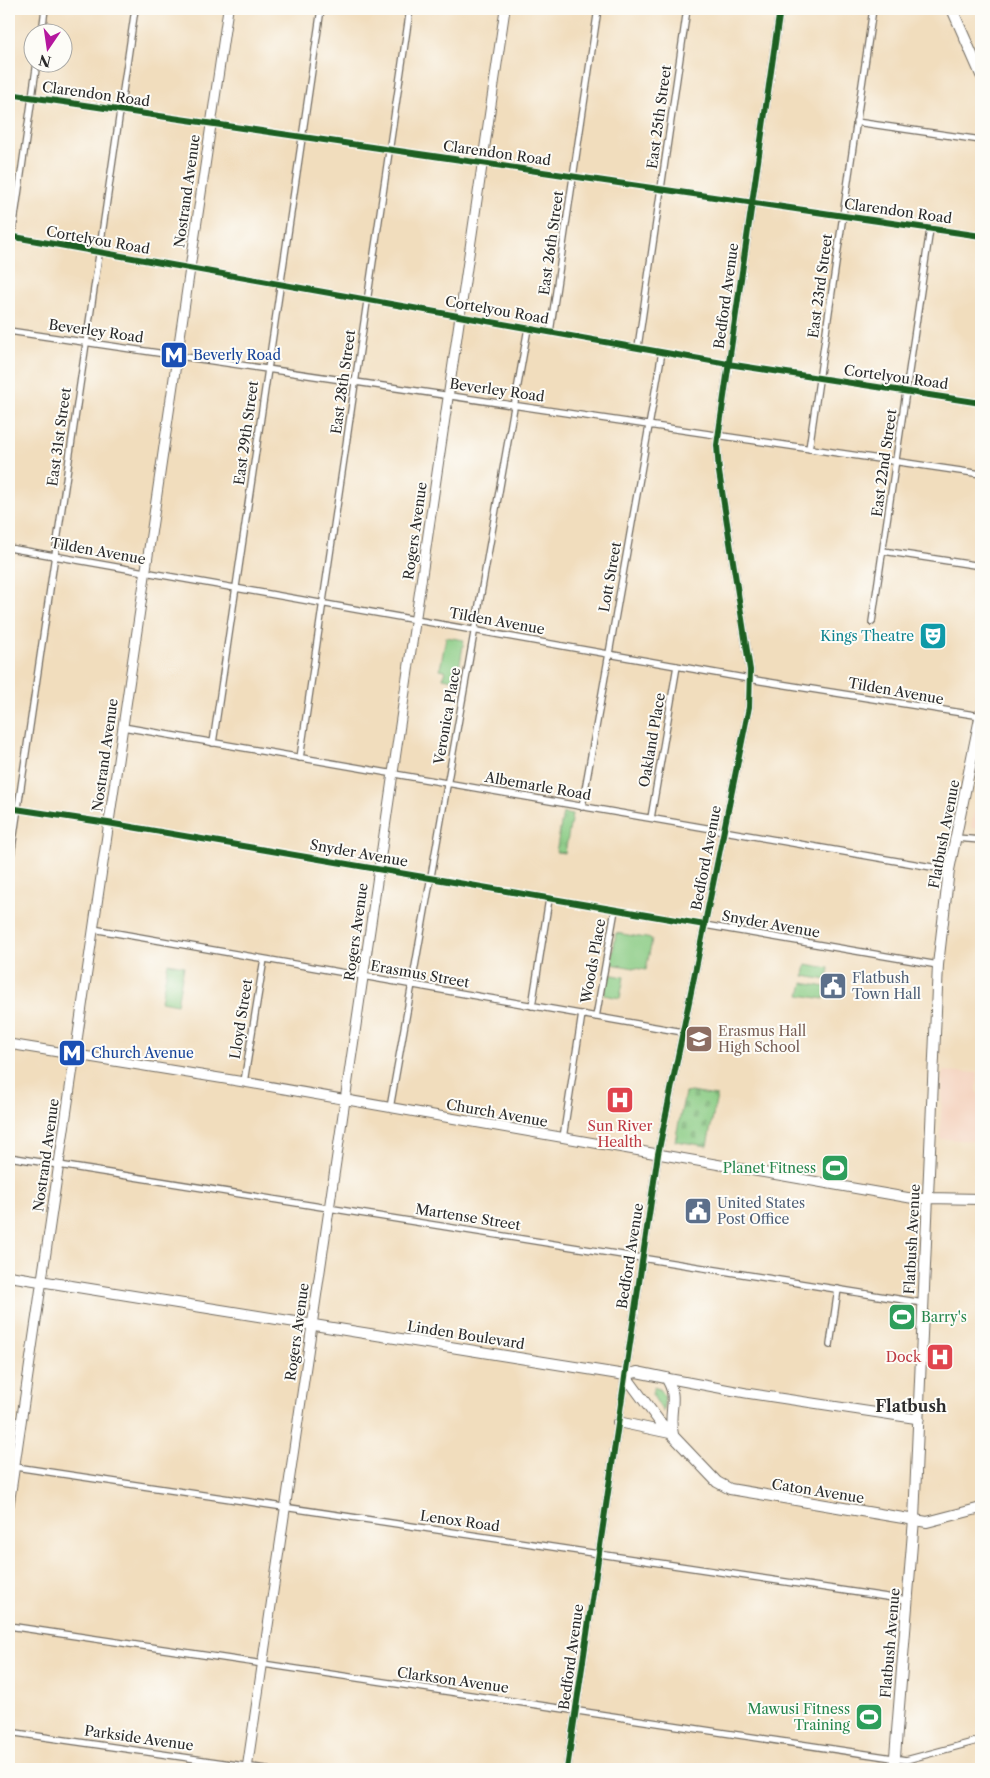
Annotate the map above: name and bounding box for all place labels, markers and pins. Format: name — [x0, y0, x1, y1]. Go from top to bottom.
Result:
metro station icon: Beverly Road — [159, 340, 189, 370]
place label: Beverly Road — [193, 346, 281, 364]
theatre icon: Kings Theatre — [918, 621, 948, 651]
place label: Kings Theatre — [820, 627, 914, 645]
place label: Flatbush Town Hall — [852, 969, 921, 1003]
public building icon: Flatbush Town Hall — [818, 971, 848, 1001]
place label: Erasmus Hall High School — [718, 1022, 806, 1056]
school or university icon: Erasmus Hall High School — [684, 1024, 714, 1054]
metro station icon: Church Avenue — [57, 1038, 87, 1068]
place label: Church Avenue — [91, 1044, 194, 1062]
hospital icon: Sun River Health — [605, 1085, 635, 1115]
place label: Sun River Health — [588, 1117, 652, 1151]
sports icon: Planet Fitness — [820, 1153, 850, 1183]
place label: Planet Fitness — [723, 1159, 816, 1177]
place label: United States Post Office — [717, 1194, 805, 1228]
public building icon: United States Post Office — [683, 1196, 713, 1226]
sports icon: Barry's — [887, 1302, 917, 1332]
place label: Barry's — [921, 1308, 967, 1326]
hospital icon: Dock — [925, 1342, 955, 1372]
place label: Dock — [886, 1348, 922, 1366]
place label: Mawusi Fitness Training — [748, 1700, 851, 1734]
sports icon: Mawusi Fitness Training — [854, 1702, 884, 1732]

